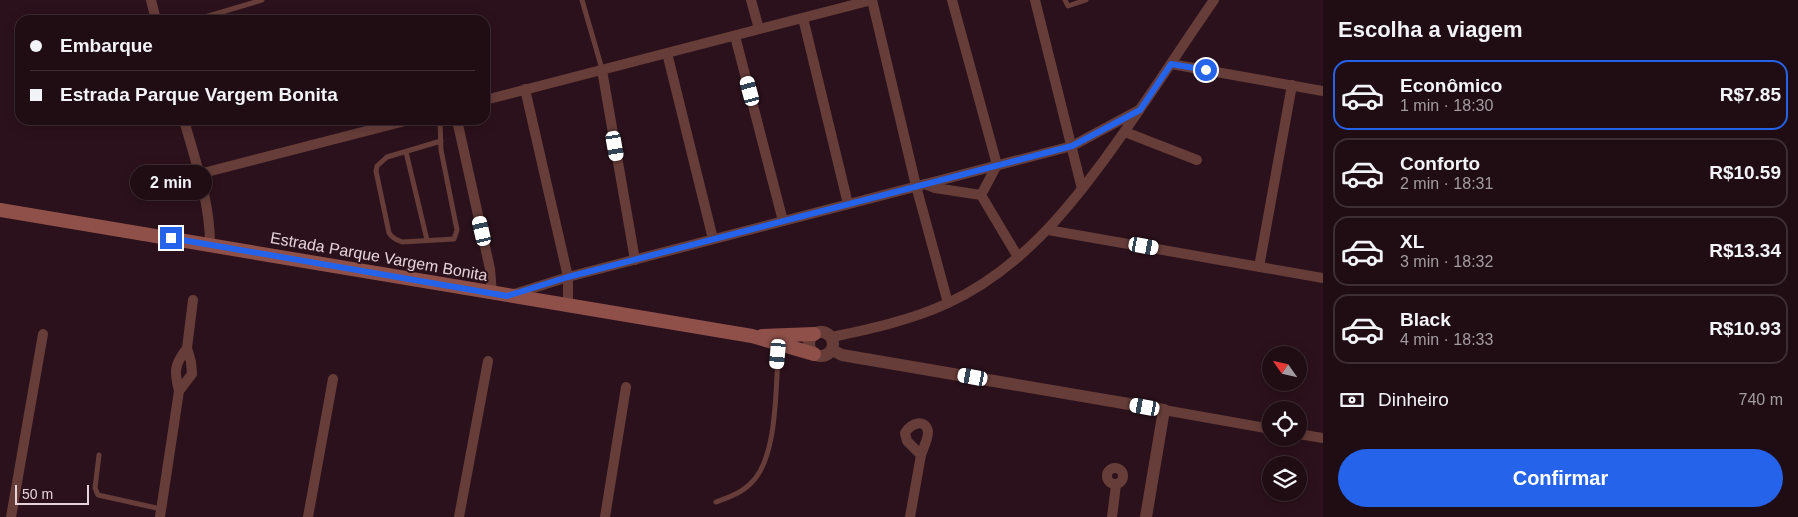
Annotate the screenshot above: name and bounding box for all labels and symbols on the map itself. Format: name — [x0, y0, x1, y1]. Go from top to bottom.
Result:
route start — [1195, 59, 1217, 81]
car — [738, 75, 761, 107]
car — [605, 130, 624, 162]
callout: 2 min — [130, 166, 212, 200]
car — [471, 215, 492, 247]
route end — [160, 227, 182, 249]
street label: Estrada Parque Vargem Bonita — [269, 229, 489, 284]
car — [1127, 236, 1160, 256]
car — [769, 338, 786, 370]
north arrow — [1262, 346, 1308, 391]
car — [956, 367, 989, 387]
car — [1128, 397, 1161, 417]
scale bar — [15, 482, 89, 505]

